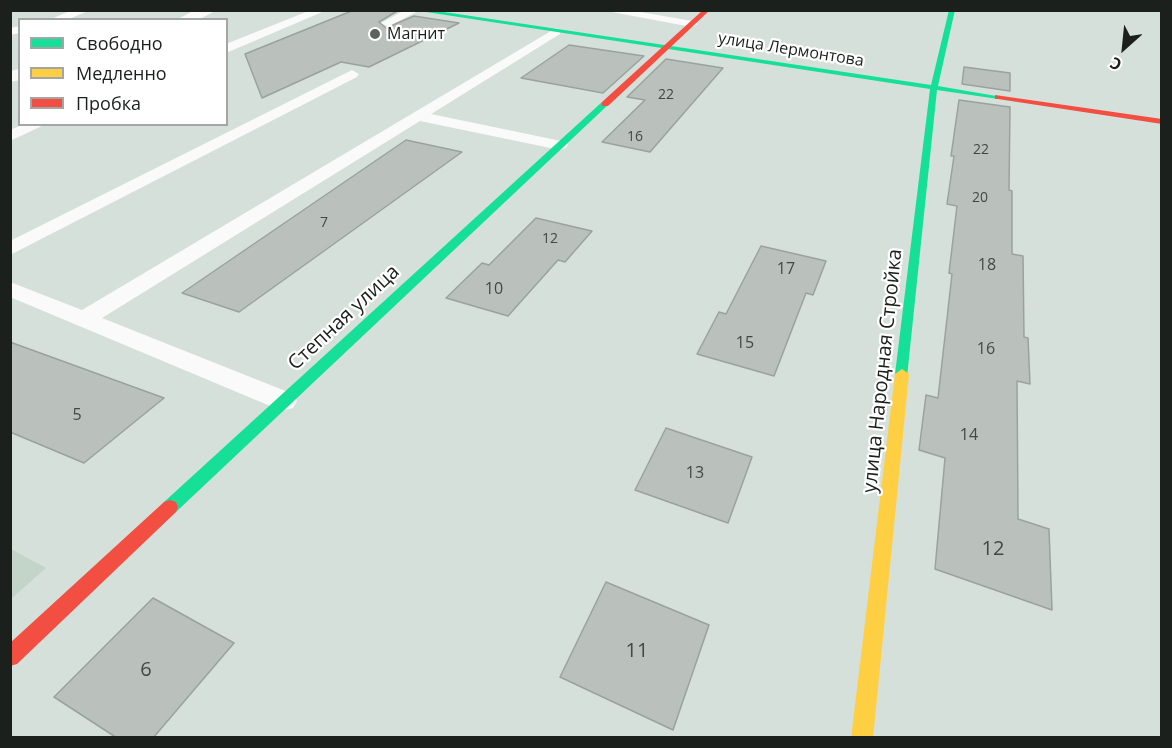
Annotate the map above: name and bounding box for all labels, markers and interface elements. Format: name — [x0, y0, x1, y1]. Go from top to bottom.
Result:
legend — [18, 18, 228, 126]
north arrow — [1094, 18, 1154, 78]
place label: Магнит — [387, 24, 445, 44]
marker: Магнит — [368, 27, 382, 41]
street label: улица Лермонтова — [717, 29, 865, 71]
text: Свободно — [76, 31, 163, 55]
text: С — [1106, 52, 1125, 76]
text: Медленно — [76, 61, 167, 85]
house number: 22 — [658, 87, 674, 103]
text: Пробка — [76, 91, 141, 115]
house number: 16 — [627, 129, 643, 145]
house number: 22 — [973, 142, 989, 158]
house number: 20 — [972, 190, 988, 206]
house number: 7 — [320, 215, 328, 231]
house number: 12 — [542, 231, 558, 247]
street label: улица Народная Стройка — [858, 248, 908, 494]
house number: 18 — [978, 255, 996, 275]
house number: 17 — [777, 259, 795, 279]
street label: Степная улица — [283, 260, 405, 376]
house number: 10 — [485, 279, 503, 299]
house number: 15 — [736, 333, 754, 353]
house number: 16 — [977, 339, 995, 359]
house number: 5 — [72, 405, 82, 425]
house number: 14 — [960, 425, 978, 445]
house number: 13 — [686, 463, 704, 483]
house number: 12 — [982, 537, 1004, 561]
house number: 11 — [626, 639, 648, 663]
house number: 6 — [140, 658, 152, 682]

